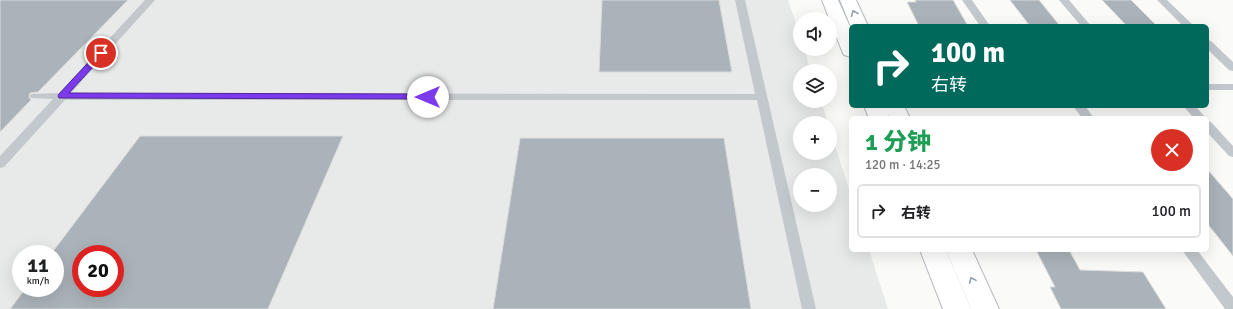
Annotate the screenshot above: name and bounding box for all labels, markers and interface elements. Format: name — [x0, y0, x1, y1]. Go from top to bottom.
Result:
one-way arrow — [850, 10, 858, 17]
map controls — [793, 12, 837, 212]
button: sound — [793, 12, 837, 56]
pin — [84, 36, 118, 70]
text: 100 m — [931, 36, 1005, 70]
icon: right — [865, 40, 917, 92]
icon: arrive — [90, 42, 112, 64]
button: layers — [793, 64, 837, 108]
text: 右转 — [931, 74, 967, 96]
position arrow — [407, 76, 449, 118]
button: + — [793, 116, 837, 160]
text: 1 分钟 — [865, 127, 931, 157]
button: close — [1151, 129, 1193, 171]
text: 120 m · 14:25 — [865, 157, 941, 173]
button: − — [793, 168, 837, 212]
icon: right — [867, 200, 889, 222]
text: 100 m — [1151, 202, 1191, 220]
text: 右转 — [901, 204, 931, 222]
speed limit sign: 20 — [72, 245, 124, 297]
text: 11 — [27, 253, 49, 278]
text: km/h — [27, 275, 49, 287]
one-way arrow — [969, 276, 977, 284]

